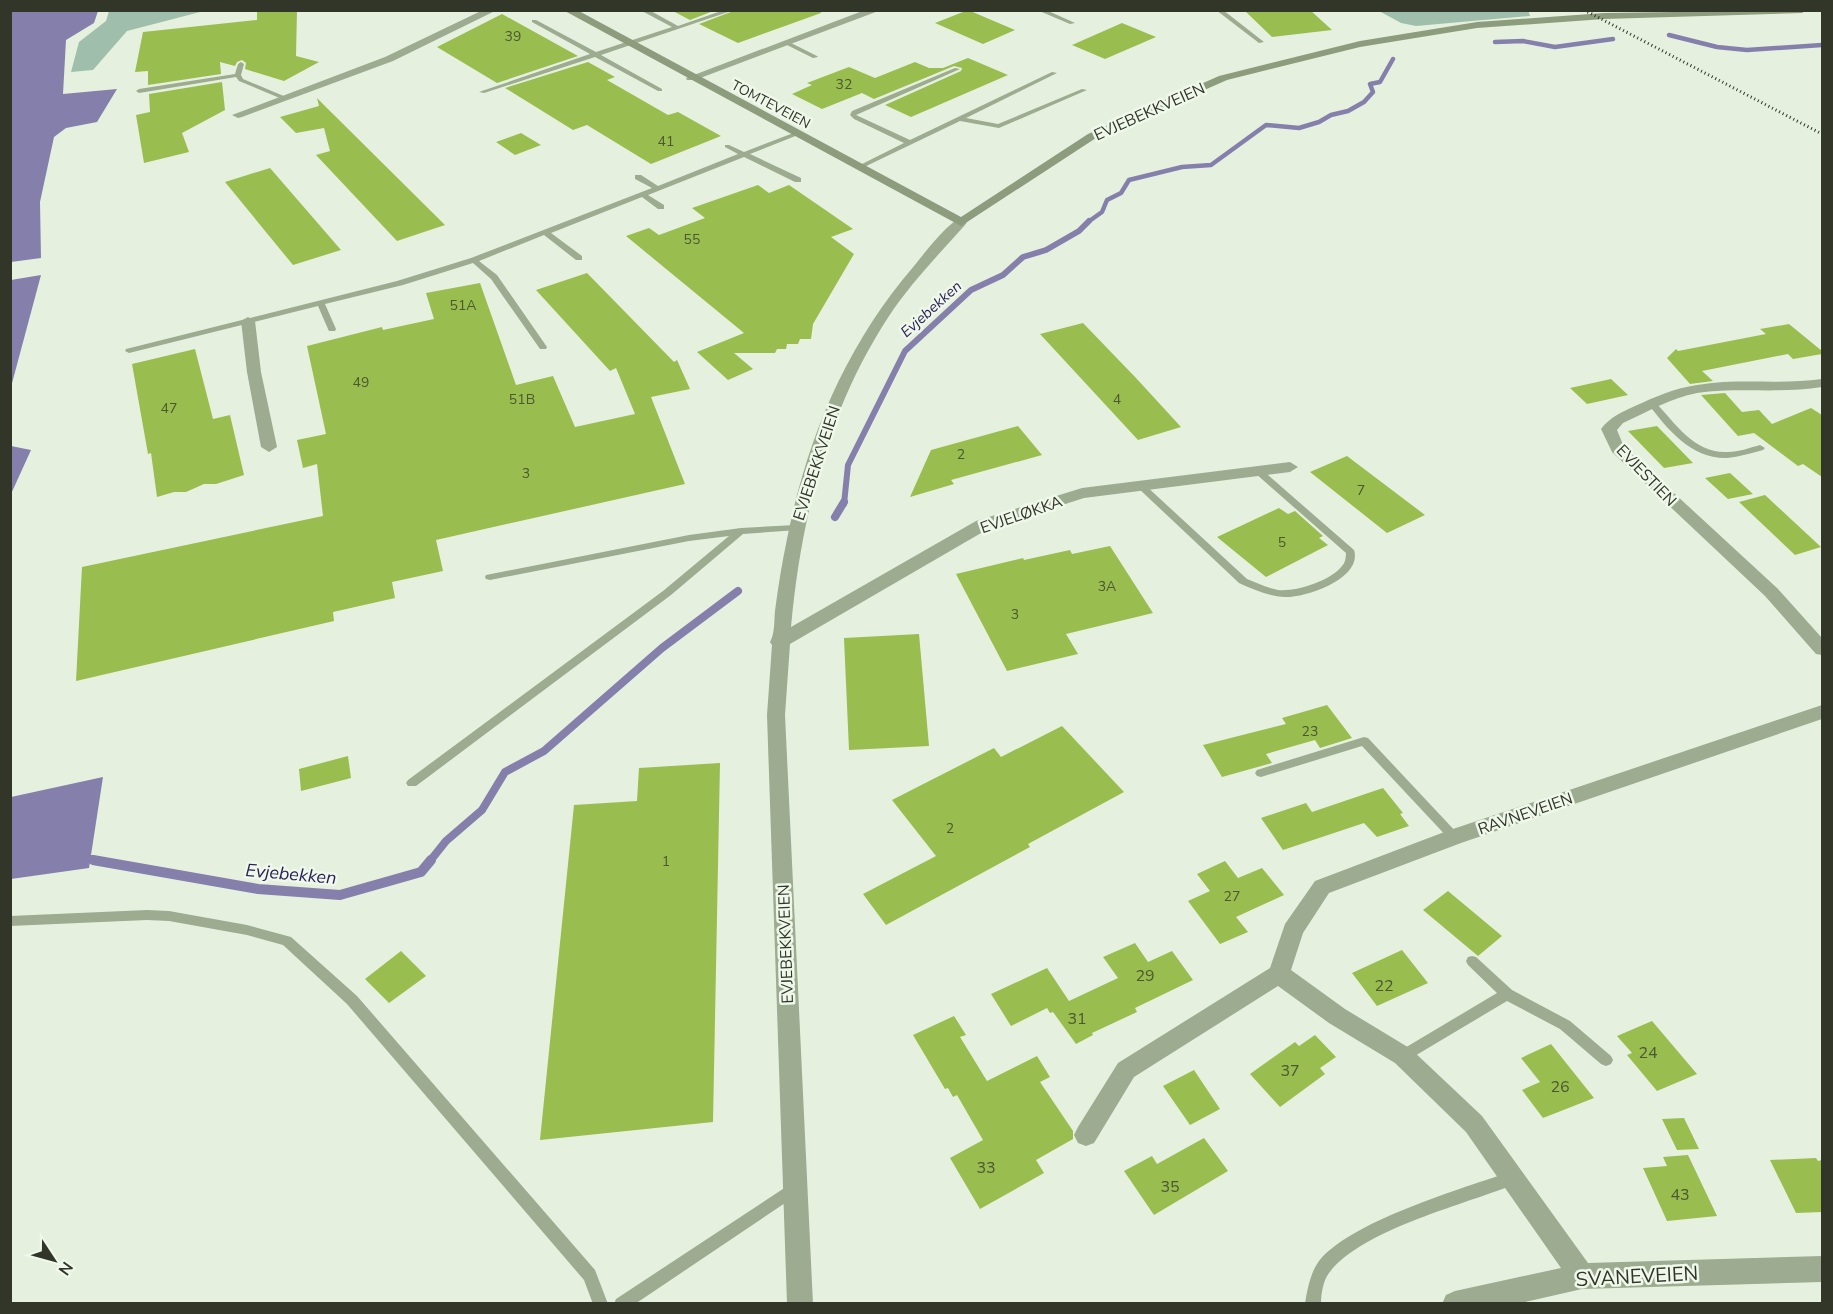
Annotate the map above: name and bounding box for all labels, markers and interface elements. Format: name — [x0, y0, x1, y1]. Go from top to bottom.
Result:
house number: 39 — [505, 27, 521, 46]
house number: 32 — [836, 75, 852, 94]
street label: TOMTEVEIEN — [728, 76, 814, 133]
street label: EVJEBEKKVEIEN — [1090, 78, 1208, 146]
house number: 41 — [658, 132, 674, 151]
house number: 55 — [684, 230, 700, 249]
water label: Evjebekken — [896, 276, 966, 342]
house number: 51A — [449, 296, 477, 315]
house number: 49 — [353, 373, 369, 392]
house number: 51B — [509, 390, 535, 409]
house number: 4 — [1113, 390, 1121, 409]
house number: 47 — [161, 399, 177, 418]
street label: EVJEBEKKVEIEN — [788, 403, 846, 523]
street label: EVJESTIEN — [1611, 440, 1681, 511]
house number: 2 — [957, 445, 965, 464]
house number: 3 — [522, 464, 530, 483]
house number: 7 — [1357, 481, 1365, 500]
street label: EVJELØKKA — [977, 491, 1066, 539]
house number: 5 — [1278, 533, 1286, 552]
house number: 3A — [1098, 577, 1116, 596]
house number: 3 — [1011, 605, 1019, 624]
house number: 23 — [1302, 722, 1318, 741]
street label: RAVNEVEIEN — [1475, 787, 1576, 840]
house number: 2 — [946, 819, 954, 838]
house number: 1 — [662, 852, 670, 871]
water label: Evjebekken — [245, 858, 337, 890]
street label: EVJEBEKKVEIEN — [773, 884, 799, 1004]
house number: 27 — [1224, 887, 1240, 906]
house number: 29 — [1135, 965, 1155, 987]
house number: 22 — [1374, 975, 1394, 997]
house number: 31 — [1067, 1008, 1087, 1030]
house number: 24 — [1638, 1042, 1658, 1064]
house number: 37 — [1280, 1060, 1300, 1082]
house number: 26 — [1550, 1076, 1570, 1098]
house number: 33 — [976, 1157, 996, 1179]
house number: 35 — [1160, 1176, 1180, 1198]
house number: 43 — [1670, 1184, 1690, 1206]
north arrow — [24, 1230, 84, 1290]
text: N — [53, 1257, 78, 1280]
street label: SVANEVEIEN — [1575, 1260, 1699, 1293]

